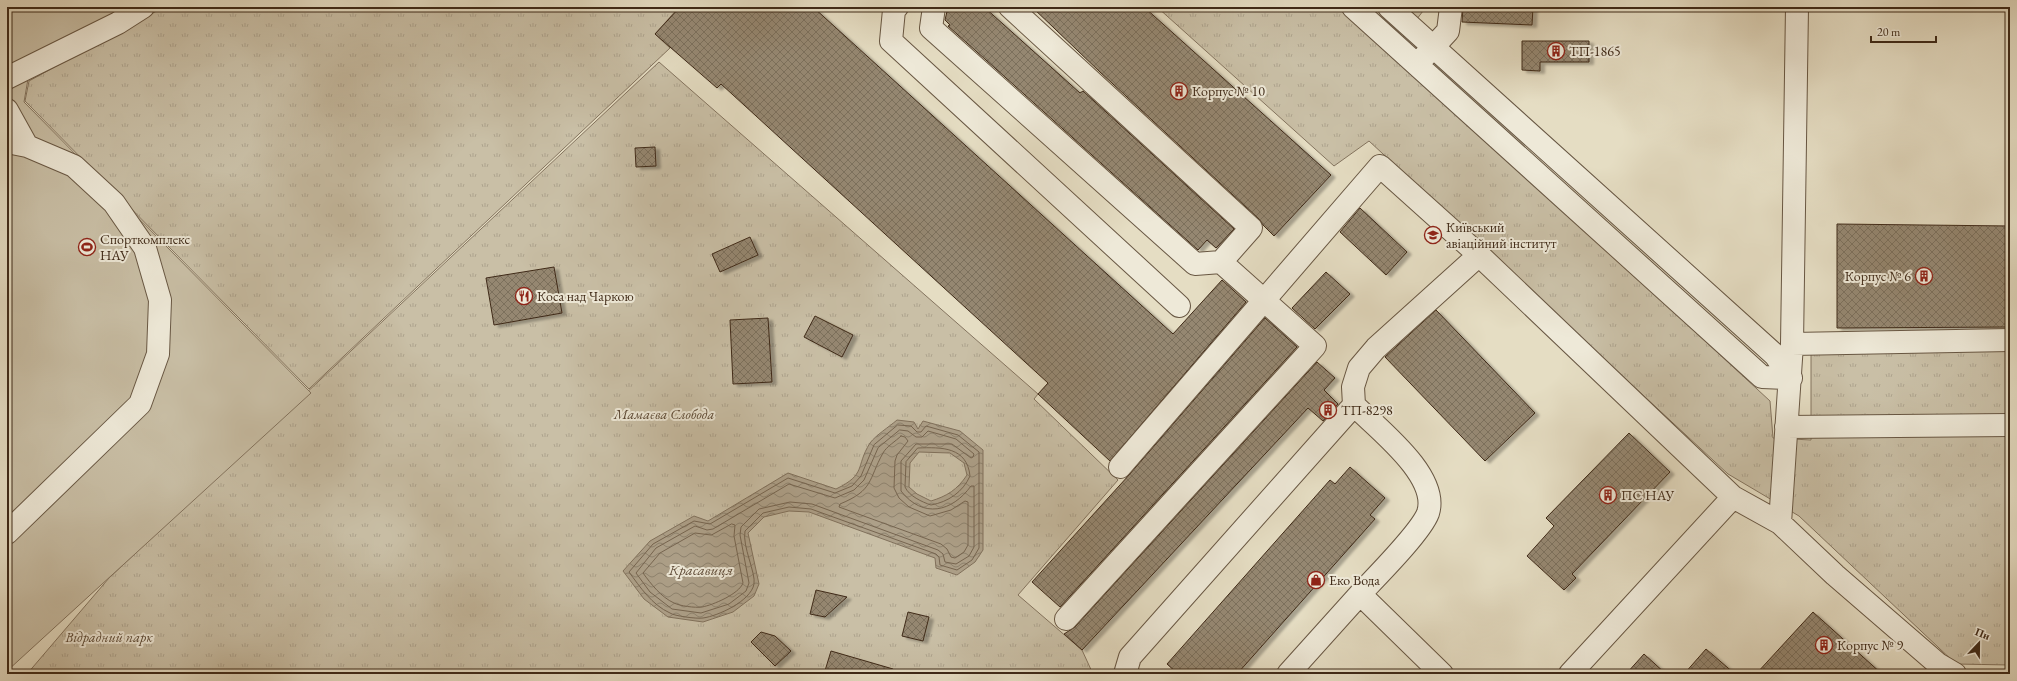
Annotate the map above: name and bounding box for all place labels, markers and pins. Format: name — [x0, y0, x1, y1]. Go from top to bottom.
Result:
building icon: ТП-1865 — [1546, 41, 1566, 61]
place label: ТП-1865 — [1569, 42, 1621, 60]
building icon: Корпус № 10 — [1169, 81, 1189, 101]
place label: Корпус № 10 — [1192, 82, 1265, 100]
place label: Київський авіаційний інститут — [1446, 218, 1557, 252]
school or university icon: Київський авіаційний інститут — [1423, 225, 1443, 245]
place label: Спорткомплекс НАУ — [100, 230, 191, 264]
sports icon: Спорткомплекс НАУ — [77, 237, 97, 257]
building icon: Корпус № 6 — [1914, 266, 1934, 286]
place label: Корпус № 6 — [1845, 267, 1911, 285]
restaurant icon: Коса над Чаркою — [514, 286, 534, 306]
place label: Коса над Чаркою — [537, 287, 634, 305]
building icon: ТП-8298 — [1318, 400, 1338, 420]
place label: ТП-8298 — [1341, 401, 1393, 419]
building icon: ПС НАУ — [1598, 485, 1618, 505]
place label: ПС НАУ — [1621, 486, 1674, 504]
shop icon: Еко Вода — [1306, 570, 1326, 590]
place label: Еко Вода — [1329, 571, 1380, 589]
building icon: Корпус № 9 — [1814, 635, 1834, 655]
place label: Корпус № 9 — [1837, 636, 1903, 654]

